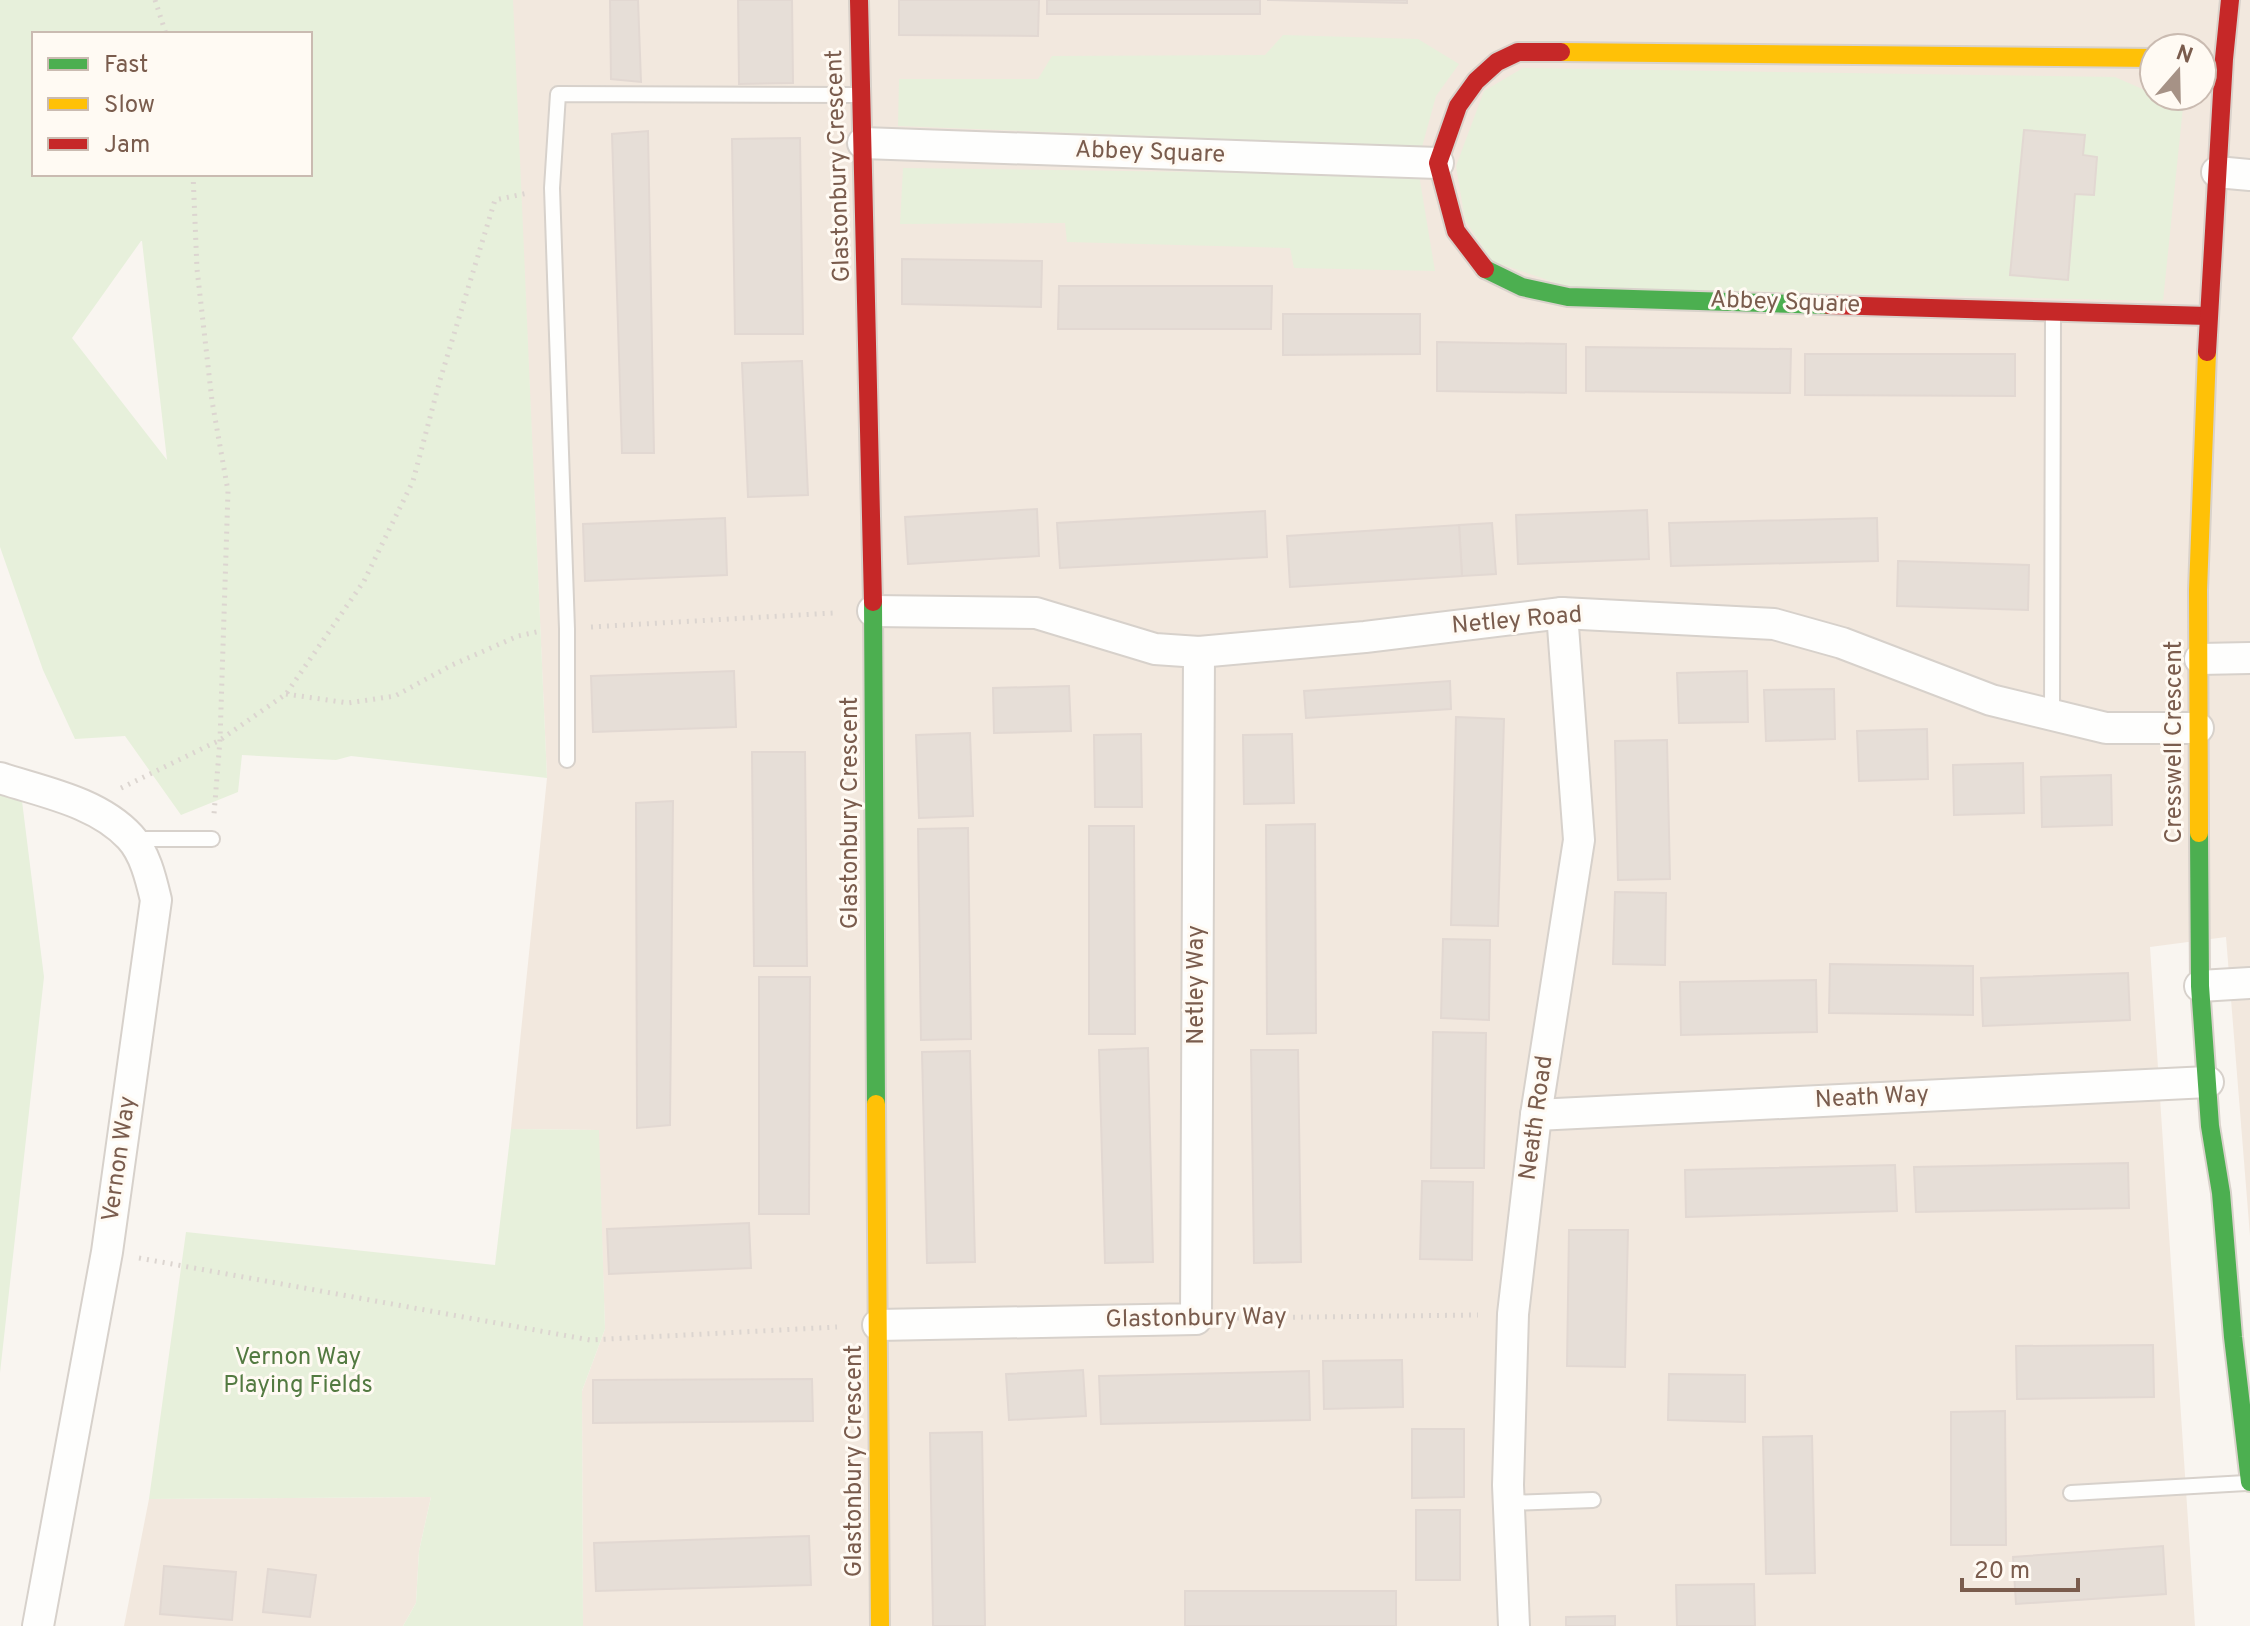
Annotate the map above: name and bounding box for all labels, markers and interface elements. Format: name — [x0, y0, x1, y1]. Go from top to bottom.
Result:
legend — [32, 32, 312, 176]
north arrow — [2138, 32, 2218, 112]
text: N — [2172, 40, 2196, 71]
street label: Glastonbury Crescent — [820, 49, 858, 283]
text: Fast — [104, 51, 148, 81]
text: Slow — [104, 91, 155, 121]
text: Jam — [104, 131, 150, 161]
street label: Abbey Square — [1074, 135, 1226, 171]
street label: Abbey Square — [1709, 285, 1861, 321]
street label: Netley Road — [1450, 600, 1584, 642]
street label: Cresswell Crescent — [2160, 641, 2190, 843]
street label: Glastonbury Crescent — [836, 697, 866, 929]
street label: Netley Way — [1182, 925, 1212, 1045]
street label: Neath Road — [1513, 1054, 1561, 1182]
street label: Neath Way — [1814, 1080, 1930, 1116]
street label: Vernon Way — [96, 1094, 144, 1224]
street label: Glastonbury Way — [1105, 1302, 1287, 1336]
park label: Vernon Way Playing Fields — [223, 1343, 373, 1401]
street label: Glastonbury Crescent — [840, 1345, 870, 1577]
scale bar — [1962, 1542, 2078, 1592]
text: 20 m — [1974, 1557, 2030, 1587]

